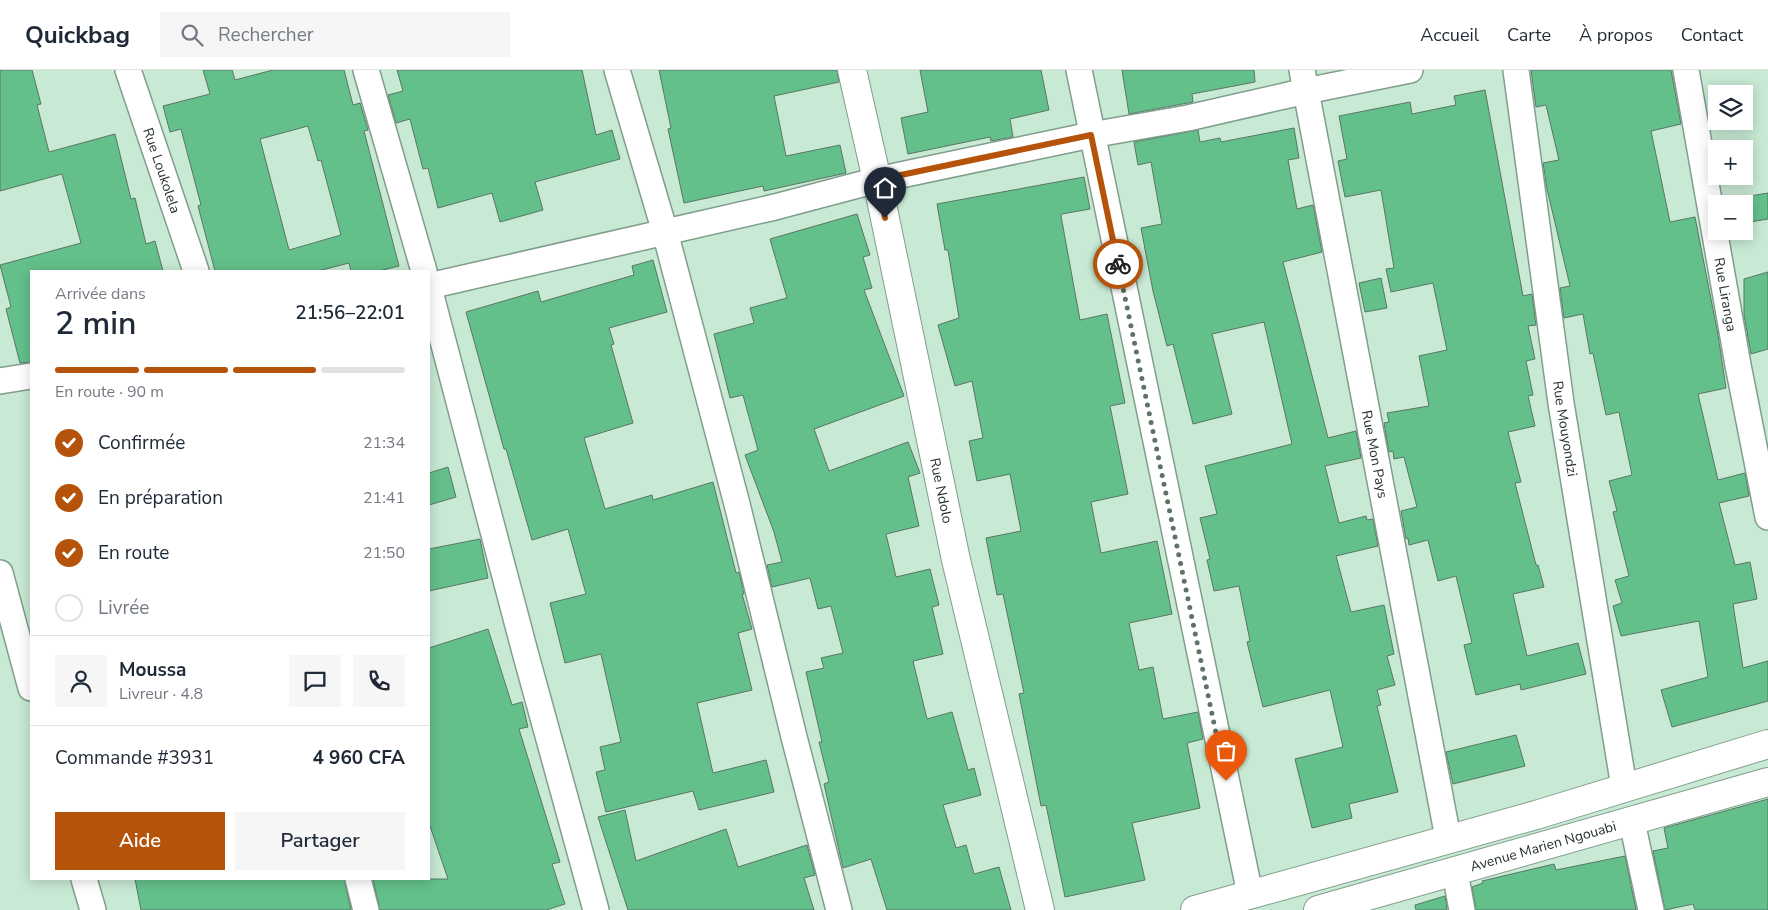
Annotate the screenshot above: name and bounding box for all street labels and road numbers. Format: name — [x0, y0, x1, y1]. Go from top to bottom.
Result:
street label: Rue Loukolela — [139, 125, 185, 216]
street label: Rue Liranga — [1710, 256, 1741, 333]
street label: Rue Mouyondzi — [1549, 380, 1582, 478]
street label: Rue Mon Pays — [1357, 408, 1393, 500]
street label: Rue Ndolo — [925, 456, 958, 525]
street label: Avenue Marien Ngouabi — [1468, 816, 1618, 876]

